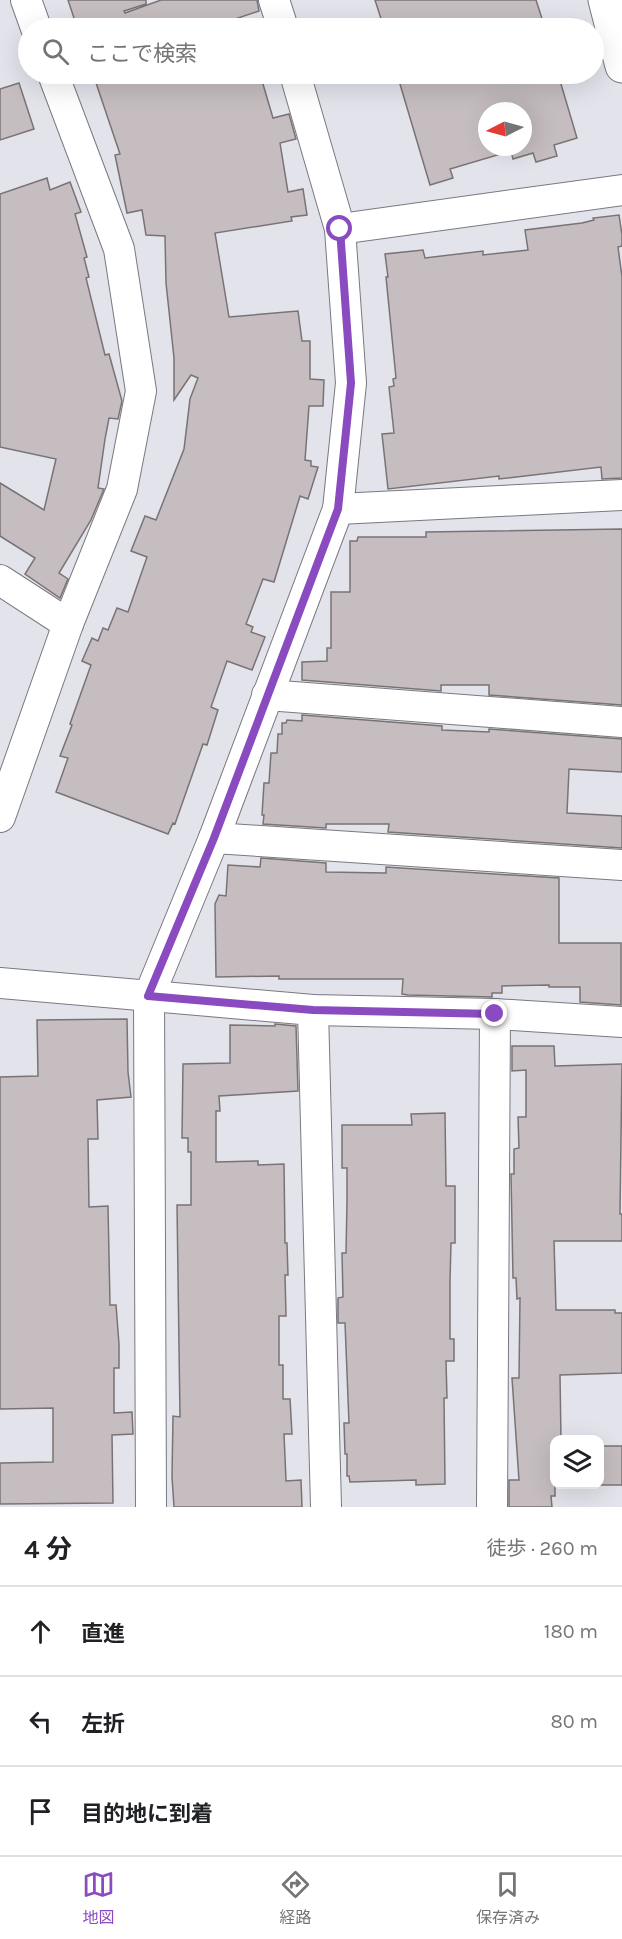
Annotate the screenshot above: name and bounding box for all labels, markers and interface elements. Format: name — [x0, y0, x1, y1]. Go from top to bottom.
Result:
search box — [18, 18, 604, 84]
icon: search — [39, 35, 72, 68]
text: ここで検索 — [87, 41, 197, 67]
north arrow — [478, 102, 532, 156]
route start — [326, 215, 352, 241]
route end — [481, 1000, 507, 1026]
map controls — [550, 1435, 604, 1489]
button: layers — [550, 1435, 604, 1489]
text: 4 分 — [24, 1534, 72, 1565]
text: 徒歩 · 260 m — [487, 1537, 598, 1560]
icon: ahead — [24, 1615, 57, 1648]
text: 180 m — [544, 1620, 598, 1643]
text: 直進 — [81, 1621, 125, 1647]
icon: left — [24, 1705, 57, 1738]
text: 80 m — [550, 1710, 598, 1733]
text: 左折 — [81, 1711, 125, 1737]
icon: arrive — [24, 1795, 57, 1828]
text: 目的地に到着 — [81, 1801, 213, 1827]
tab: 地図 — [82, 1868, 115, 1928]
tab: 経路 — [279, 1868, 312, 1928]
tab: 保存済み — [476, 1868, 540, 1928]

